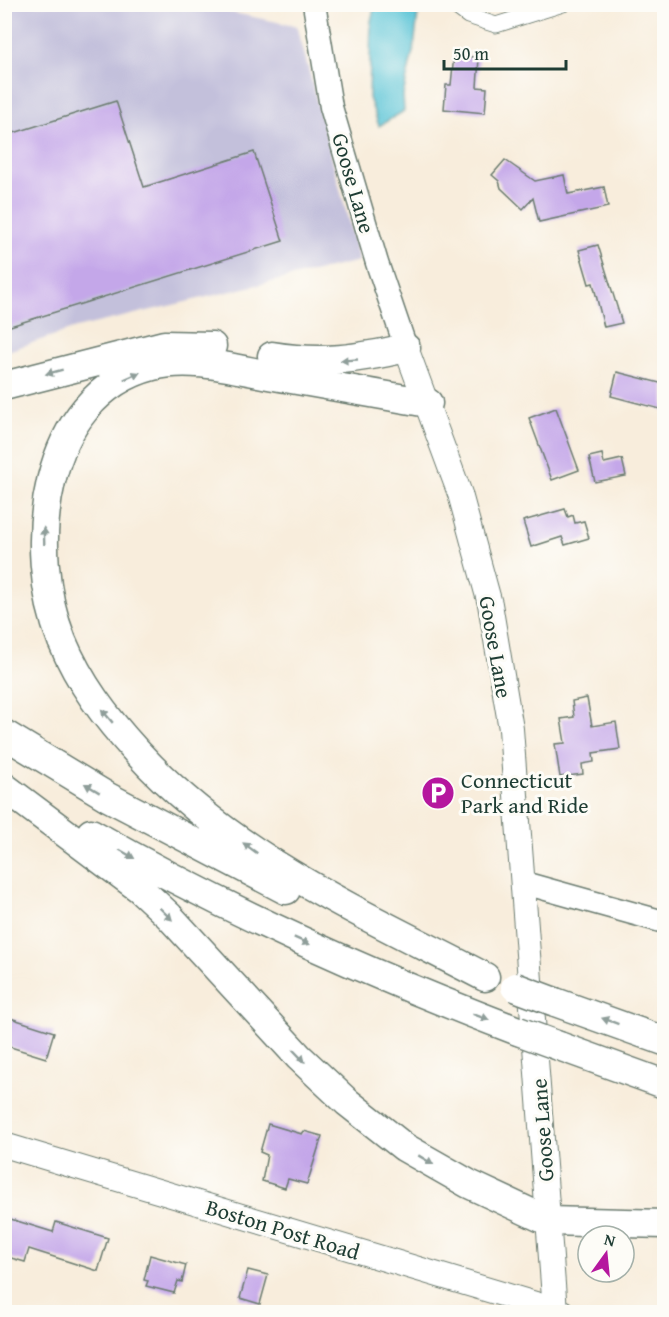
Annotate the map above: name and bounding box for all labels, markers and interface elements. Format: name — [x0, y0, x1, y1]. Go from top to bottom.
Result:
scale bar — [444, 33, 566, 71]
text: 50 m — [453, 40, 489, 67]
street label: Goose Lane — [324, 129, 384, 237]
one-way arrow — [340, 355, 359, 364]
one-way arrow — [45, 368, 63, 378]
one-way arrow — [123, 370, 141, 380]
one-way arrow — [40, 527, 49, 546]
street label: Goose Lane — [471, 593, 521, 701]
one-way arrow — [101, 709, 113, 724]
place label: Connecticut Park and Ride — [461, 764, 589, 821]
parking icon: Connecticut Park and Ride — [420, 775, 456, 811]
one-way arrow — [84, 782, 100, 793]
one-way arrow — [242, 842, 257, 854]
one-way arrow — [119, 849, 136, 859]
one-way arrow — [159, 906, 173, 920]
one-way arrow — [293, 936, 310, 945]
one-way arrow — [472, 1012, 490, 1022]
one-way arrow — [601, 1016, 619, 1026]
one-way arrow — [291, 1049, 305, 1063]
street label: Goose Lane — [522, 1077, 562, 1183]
one-way arrow — [418, 1155, 434, 1166]
street label: Boston Post Road — [202, 1190, 364, 1268]
north arrow — [576, 1224, 636, 1284]
text: N — [602, 1227, 618, 1253]

